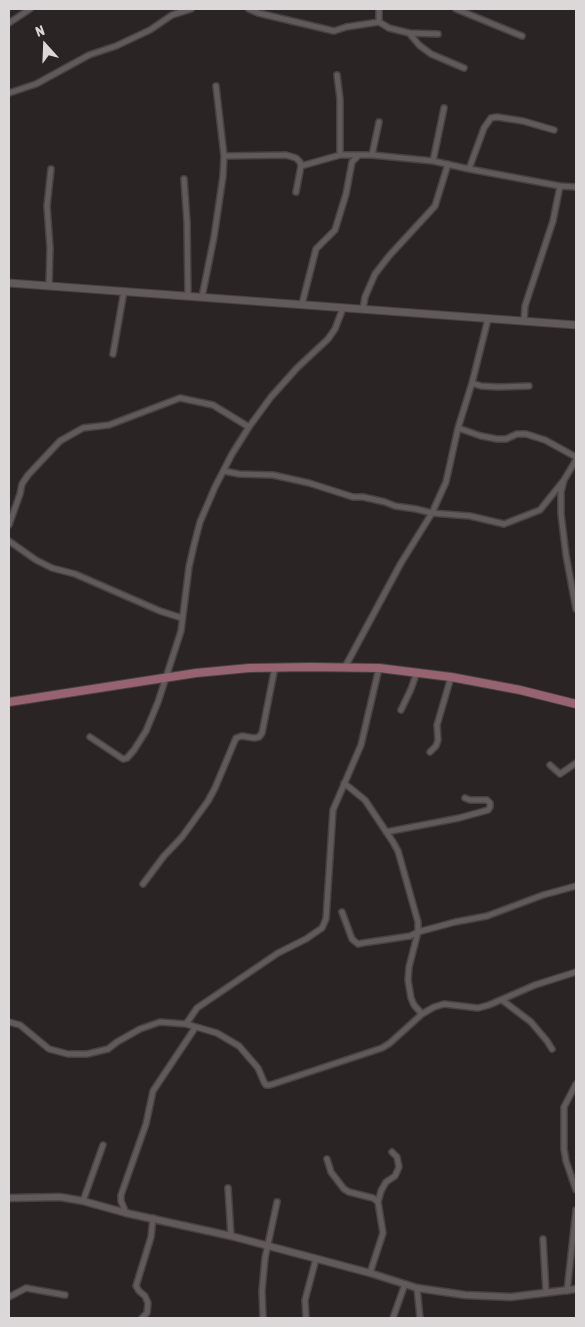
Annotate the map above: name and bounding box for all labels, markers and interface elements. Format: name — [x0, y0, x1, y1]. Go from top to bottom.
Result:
north arrow — [20, 20, 70, 70]
text: N — [33, 22, 46, 40]

